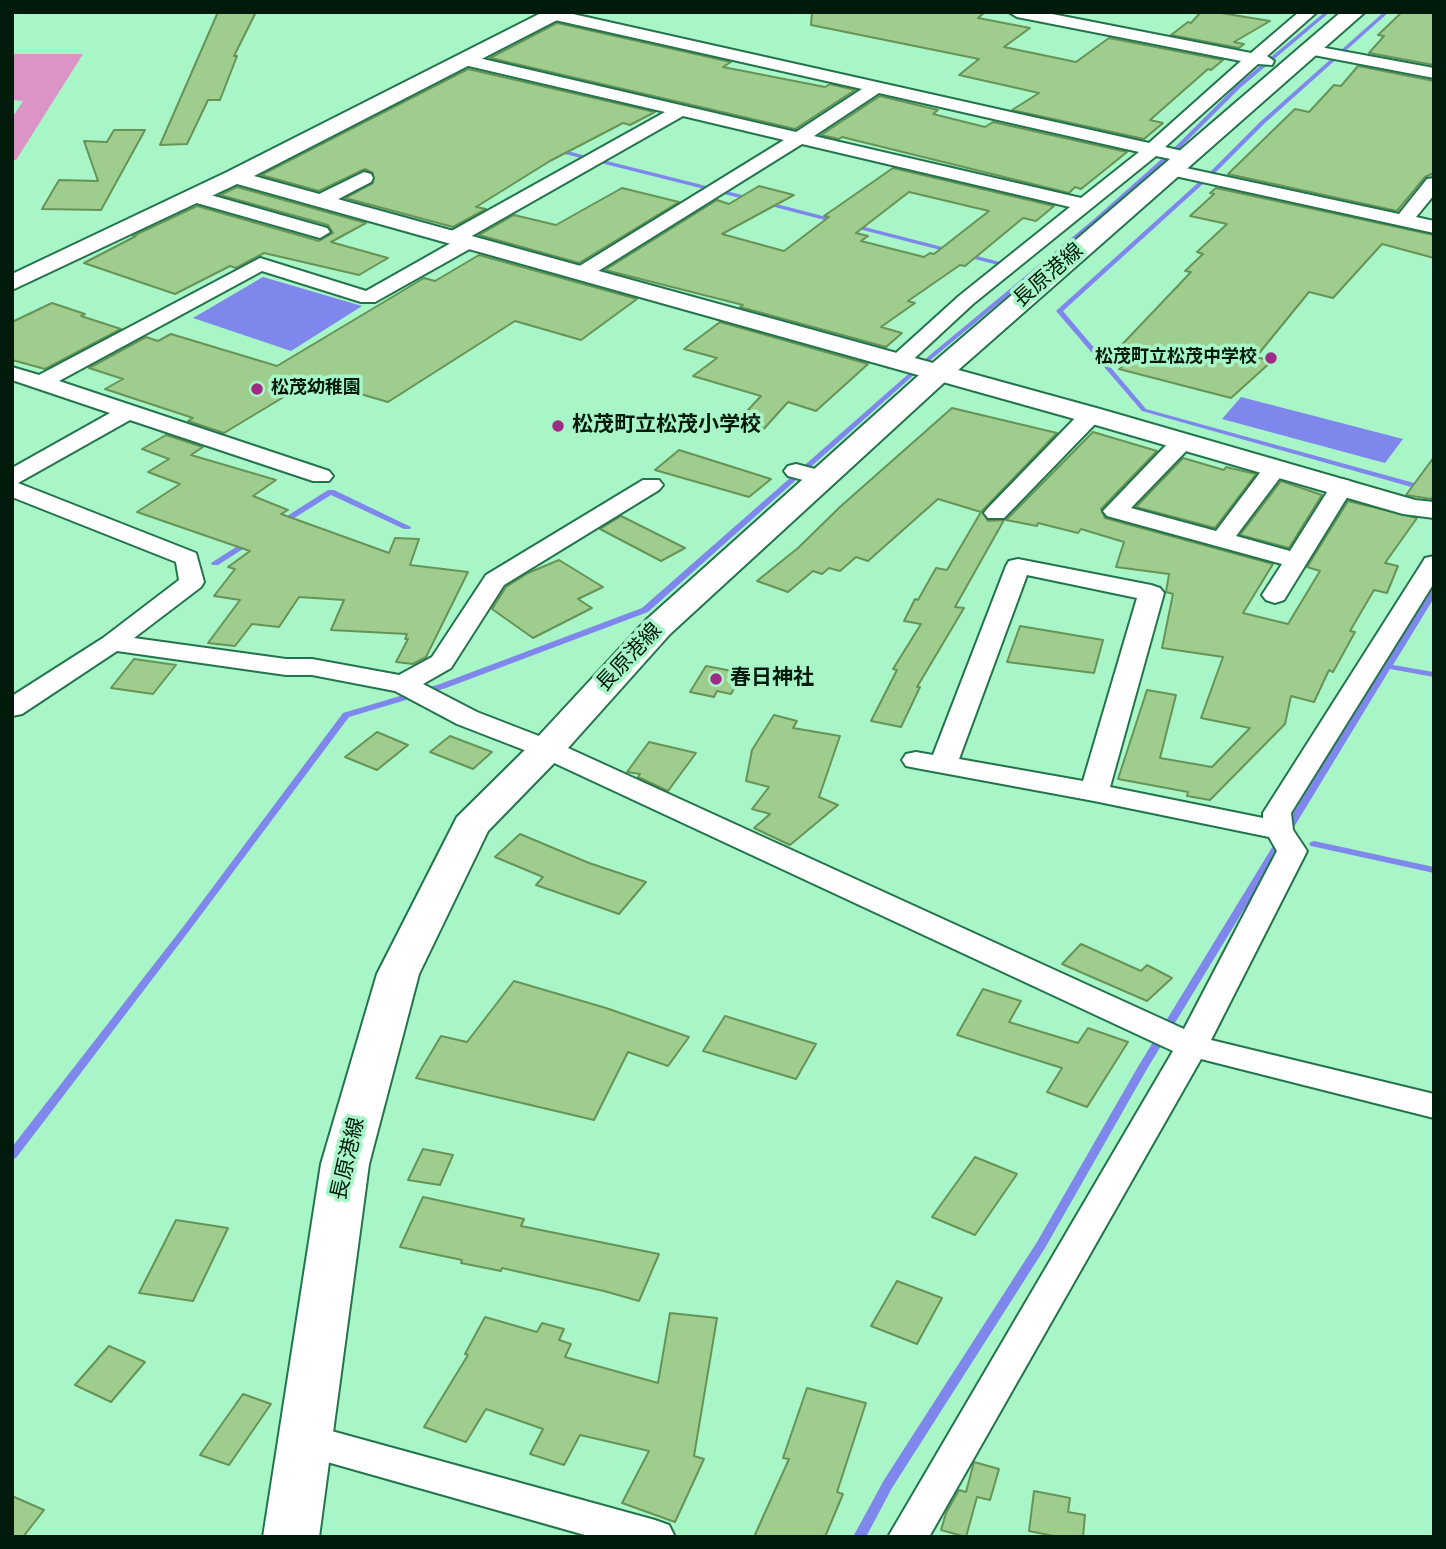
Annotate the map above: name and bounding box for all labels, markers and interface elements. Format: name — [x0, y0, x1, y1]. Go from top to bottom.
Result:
street label: 長原港線 — [1009, 239, 1089, 313]
place label: 松茂町立松茂中学校 — [1095, 347, 1257, 369]
marker: 松茂町立松茂中学校 — [1263, 350, 1279, 366]
place label: 松茂幼稚園 — [271, 378, 361, 400]
marker: 松茂幼稚園 — [249, 381, 265, 397]
place label: 松茂町立松茂小学校 — [572, 413, 761, 439]
marker: 松茂町立松茂小学校 — [550, 418, 566, 434]
street label: 長原港線 — [592, 619, 668, 697]
place label: 春日神社 — [730, 666, 814, 692]
marker: 春日神社 — [708, 671, 724, 687]
street label: 長原港線 — [327, 1115, 371, 1203]

